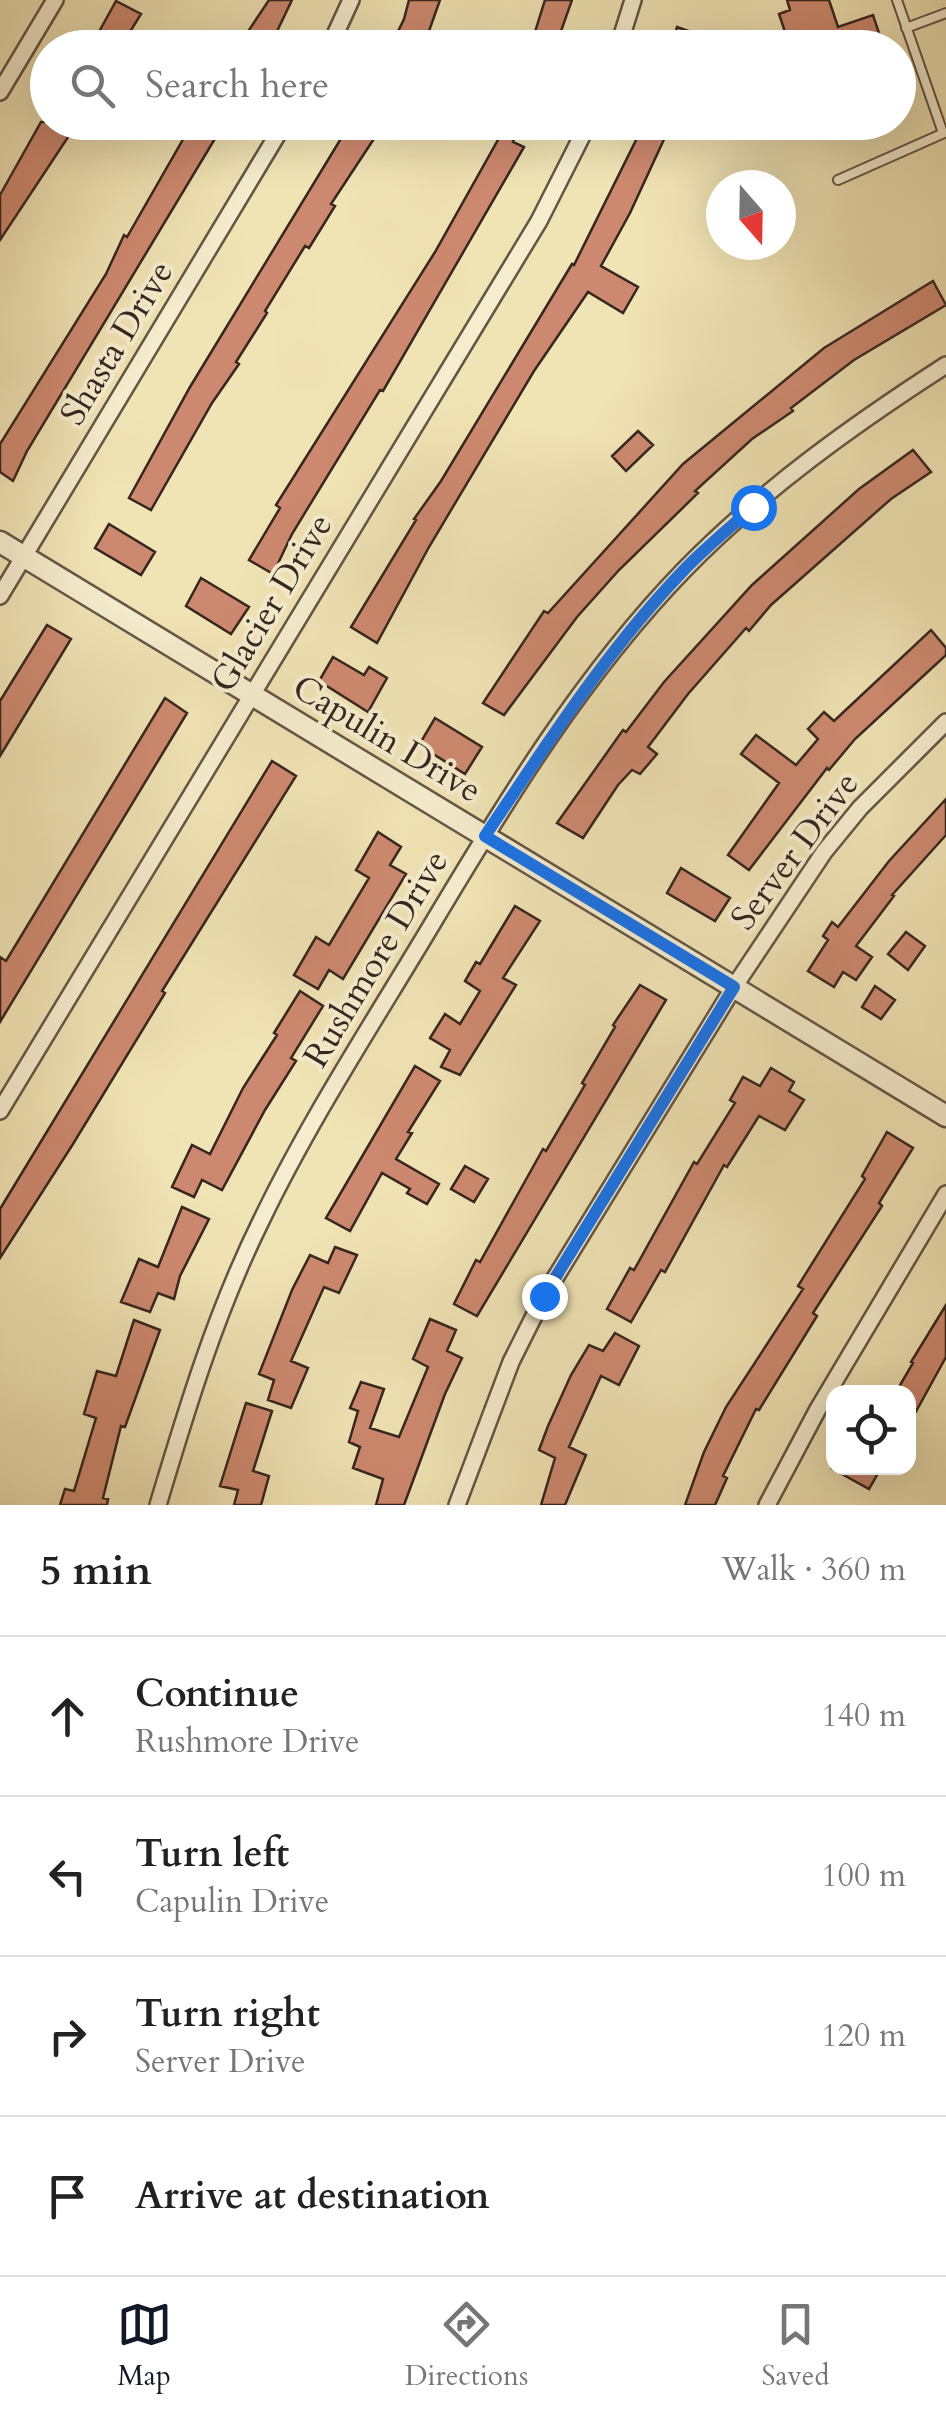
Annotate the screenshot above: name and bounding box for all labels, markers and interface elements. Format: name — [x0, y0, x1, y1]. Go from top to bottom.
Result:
search box — [30, 30, 916, 140]
icon: search — [65, 58, 120, 113]
text: Search here — [145, 59, 329, 111]
north arrow — [706, 170, 796, 260]
street label: Shasta Drive — [49, 252, 185, 434]
route start — [731, 485, 777, 531]
street label: Glacier Drive — [200, 505, 344, 701]
street label: Capulin Drive — [284, 664, 490, 814]
street label: Server Drive — [720, 762, 870, 940]
street label: Rushmore Drive — [292, 841, 460, 1077]
route end — [522, 1274, 568, 1320]
map controls — [826, 1385, 916, 1475]
button: locate — [826, 1385, 916, 1475]
text: 5 min — [40, 1542, 152, 1599]
text: Walk · 360 m — [721, 1548, 906, 1592]
text: Continue — [135, 1668, 299, 1720]
icon: ahead — [40, 1689, 95, 1744]
text: 140 m — [821, 1694, 906, 1738]
text: Rushmore Drive — [135, 1720, 360, 1764]
text: Turn left — [135, 1828, 289, 1880]
icon: left — [40, 1849, 95, 1904]
text: 100 m — [821, 1854, 906, 1898]
text: Capulin Drive — [135, 1880, 329, 1924]
text: Turn right — [135, 1988, 320, 2040]
icon: right — [40, 2009, 95, 2064]
text: 120 m — [821, 2014, 906, 2058]
text: Server Drive — [135, 2040, 306, 2084]
icon: arrive — [40, 2169, 95, 2224]
text: Arrive at destination — [135, 2170, 490, 2222]
tab: Map — [117, 2297, 172, 2395]
tab: Directions — [405, 2297, 528, 2395]
tab: Saved — [761, 2297, 829, 2395]

